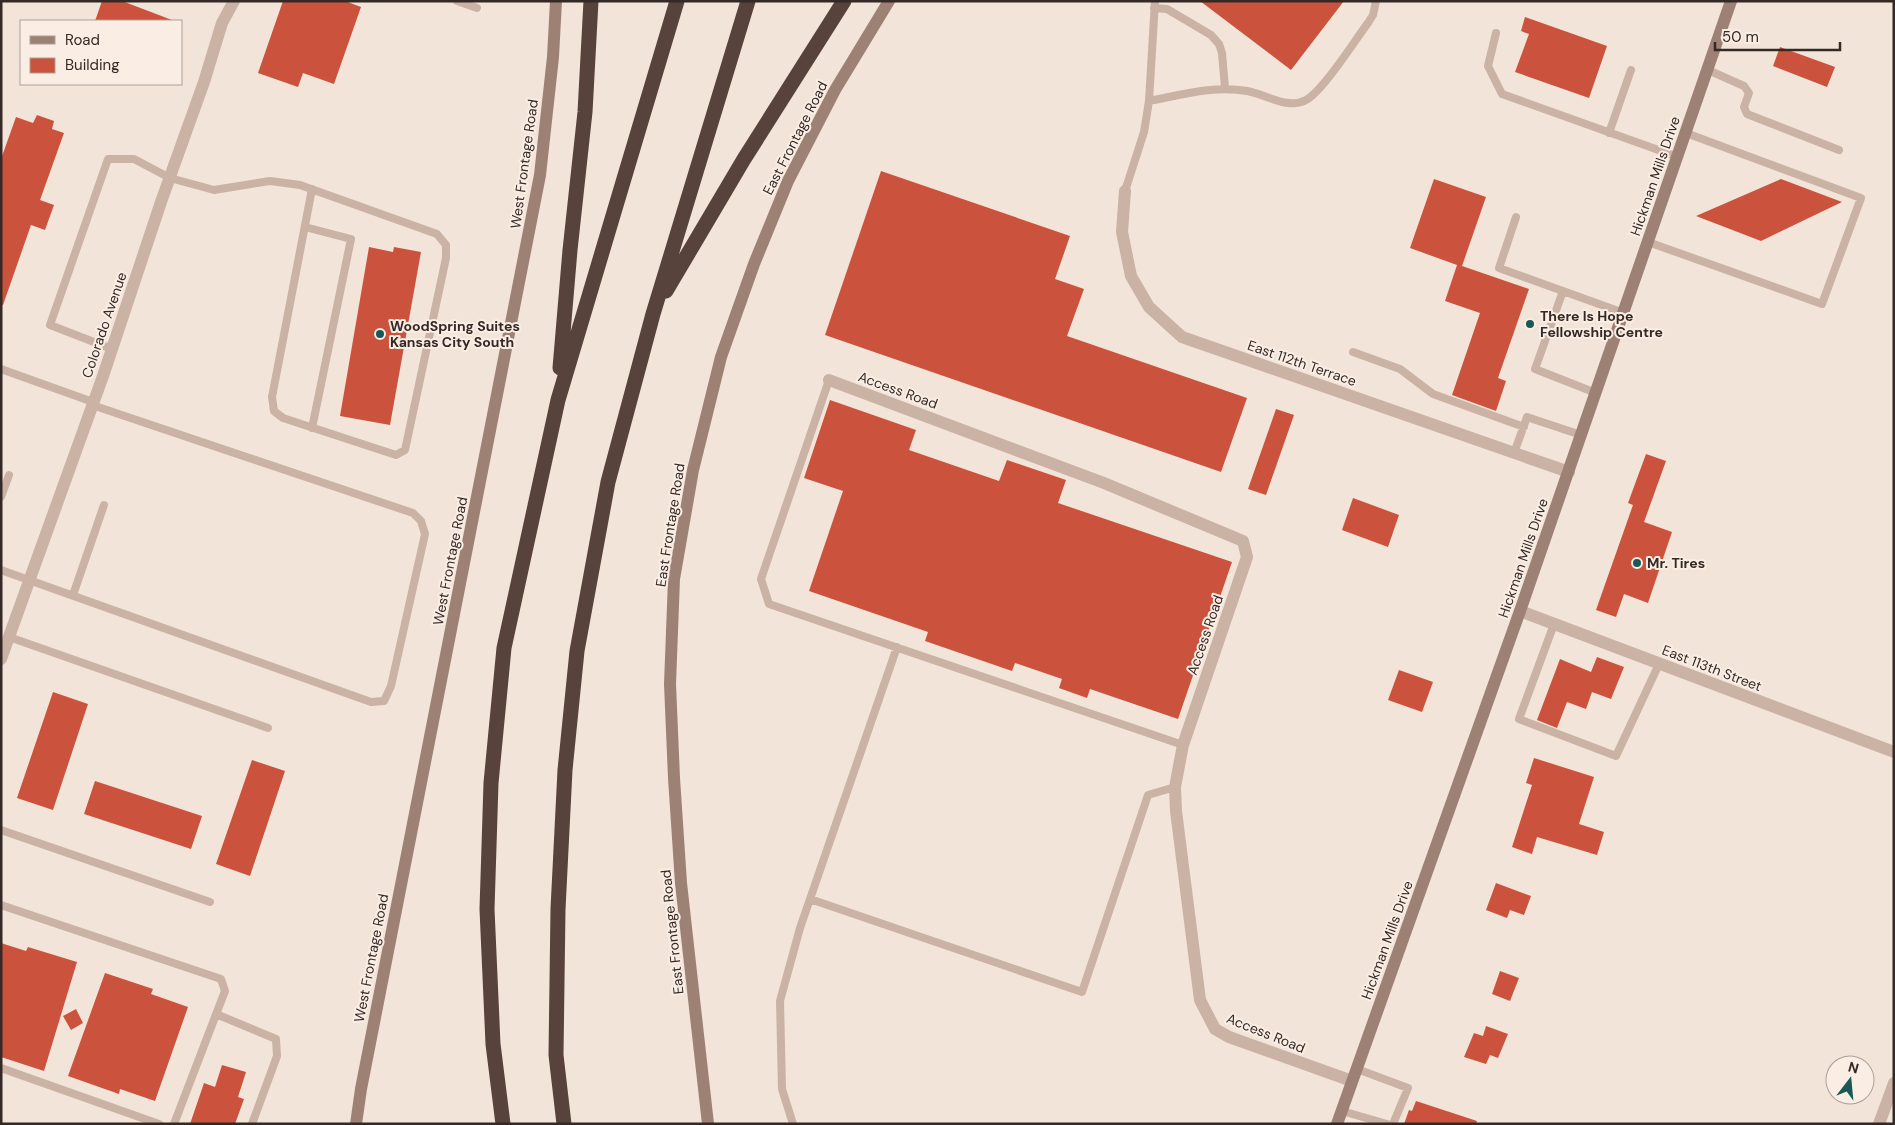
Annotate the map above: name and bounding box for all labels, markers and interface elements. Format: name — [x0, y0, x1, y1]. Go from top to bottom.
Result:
legend — [20, 20, 182, 85]
scale bar — [1715, 20, 1840, 52]
text: 50 m — [1722, 27, 1759, 47]
text: Road — [65, 30, 100, 50]
text: Building — [65, 55, 120, 75]
street label: East Frontage Road — [759, 78, 831, 198]
street label: West Frontage Road — [506, 98, 542, 230]
street label: Hickman Mills Drive — [1626, 114, 1684, 238]
street label: Colorado Avenue — [77, 270, 131, 380]
place label: There Is Hope Fellowship Centre — [1540, 307, 1663, 341]
place label: WoodSpring Suites Kansas City South — [390, 317, 520, 351]
marker: There Is Hope Fellowship Centre — [1524, 318, 1536, 330]
marker: WoodSpring Suites Kansas City South — [374, 328, 386, 340]
street label: East 112th Terrace — [1245, 336, 1359, 390]
street label: Access Road — [856, 367, 940, 413]
street label: East Frontage Road — [651, 462, 689, 588]
street label: West Frontage Road — [429, 495, 471, 627]
street label: Hickman Mills Drive — [1494, 496, 1552, 620]
place label: Mr. Tires — [1647, 554, 1705, 572]
marker: Mr. Tires — [1631, 557, 1643, 569]
street label: Access Road — [1183, 593, 1227, 677]
street label: East 113th Street — [1660, 641, 1764, 695]
street label: East Frontage Road — [657, 869, 687, 995]
street label: Hickman Mills Drive — [1357, 878, 1417, 1002]
street label: West Frontage Road — [350, 892, 392, 1024]
street label: Access Road — [1224, 1009, 1308, 1057]
north arrow — [1825, 1055, 1875, 1105]
text: N — [1846, 1057, 1861, 1078]

